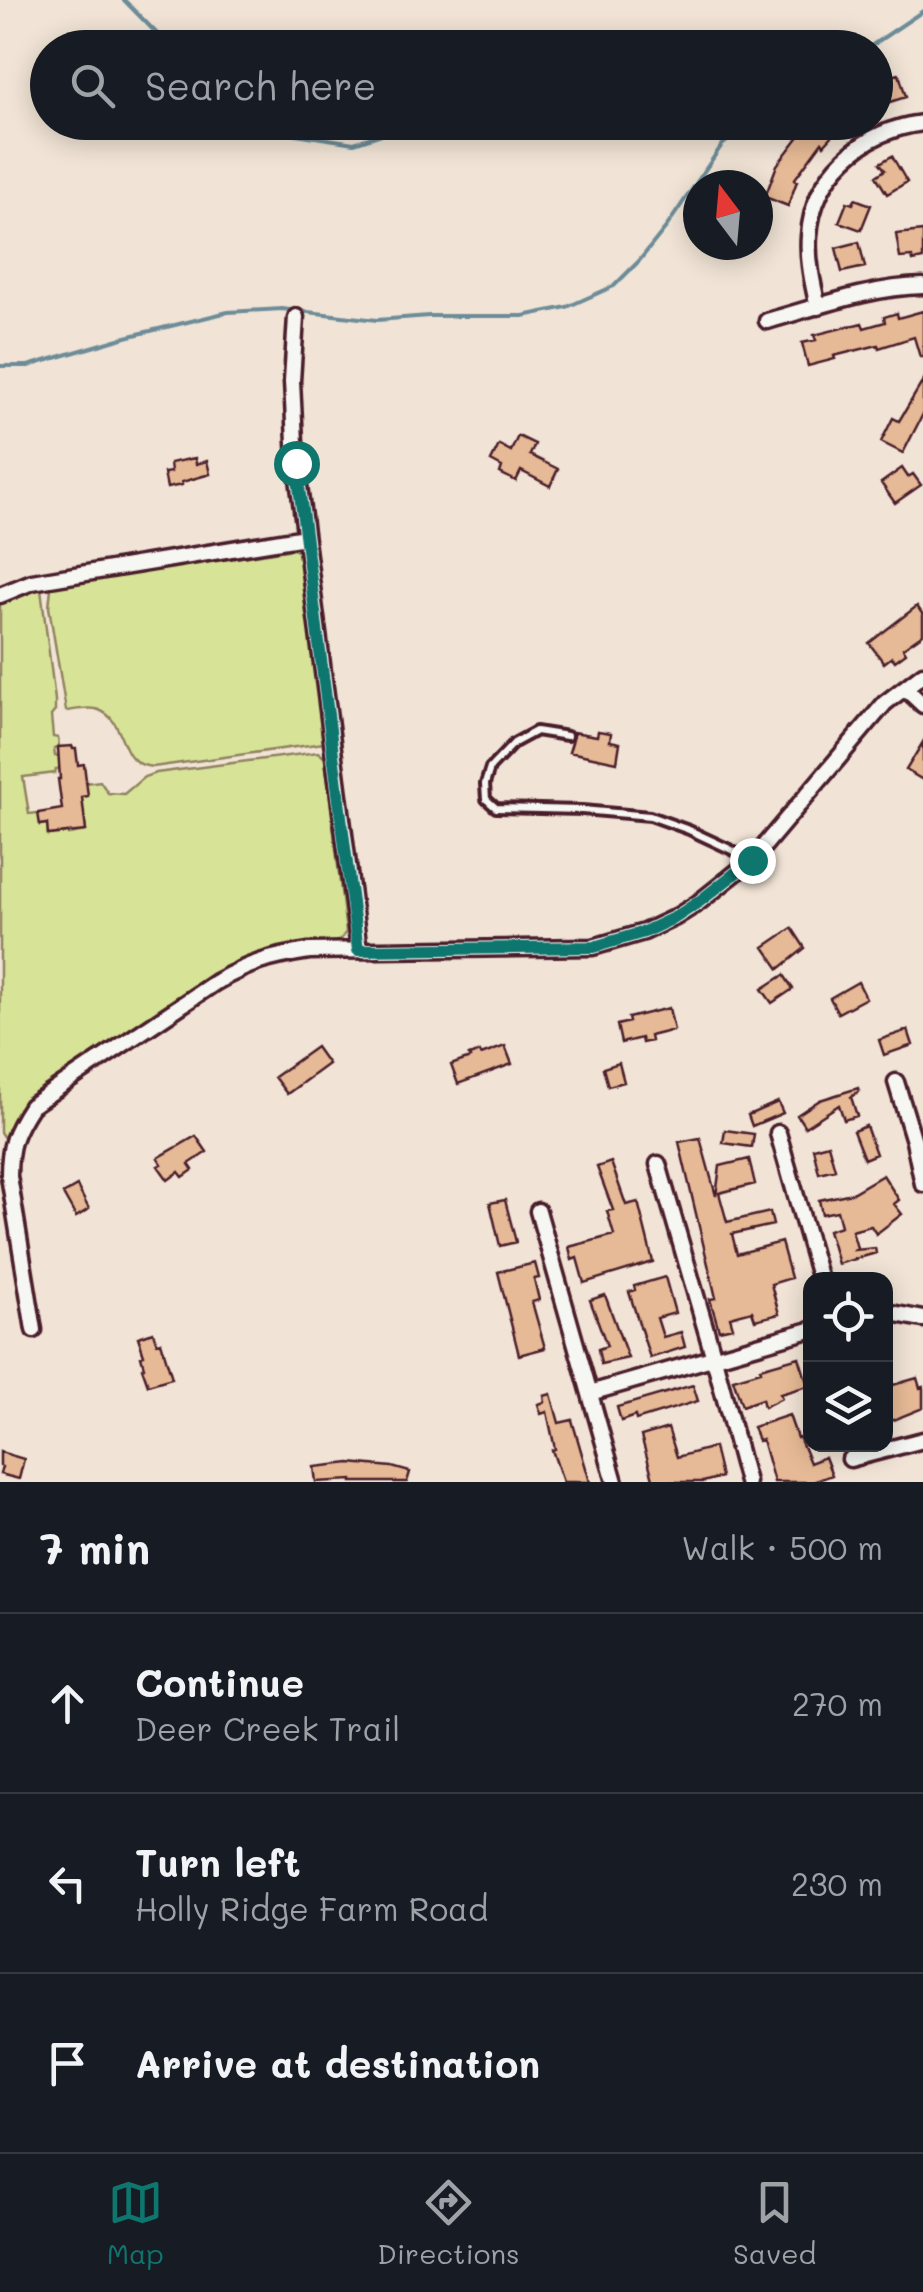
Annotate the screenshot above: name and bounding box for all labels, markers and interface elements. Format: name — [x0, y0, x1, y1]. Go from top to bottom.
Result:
search box — [30, 30, 893, 140]
icon: search — [65, 58, 120, 113]
text: Search here — [145, 60, 376, 110]
north arrow — [683, 170, 773, 260]
route start — [274, 441, 320, 487]
route end — [730, 838, 776, 884]
map controls — [803, 1272, 893, 1452]
button: locate — [803, 1272, 893, 1362]
button: layers — [803, 1362, 893, 1452]
text: 7 min — [40, 1520, 150, 1575]
text: Walk · 500 m — [682, 1526, 883, 1568]
text: Continue — [135, 1657, 304, 1707]
icon: ahead — [40, 1676, 95, 1731]
text: 270 m — [792, 1682, 883, 1724]
text: Deer Creek Trail — [135, 1707, 400, 1749]
text: Turn left — [135, 1837, 301, 1887]
icon: left — [40, 1856, 95, 1911]
text: 230 m — [791, 1862, 883, 1904]
text: Holly Ridge Farm Road — [135, 1887, 488, 1929]
icon: arrive — [40, 2036, 95, 2091]
text: Arrive at destination — [135, 2038, 540, 2088]
tab: Map — [107, 2175, 164, 2271]
tab: Directions — [377, 2175, 520, 2271]
tab: Saved — [733, 2175, 816, 2271]

